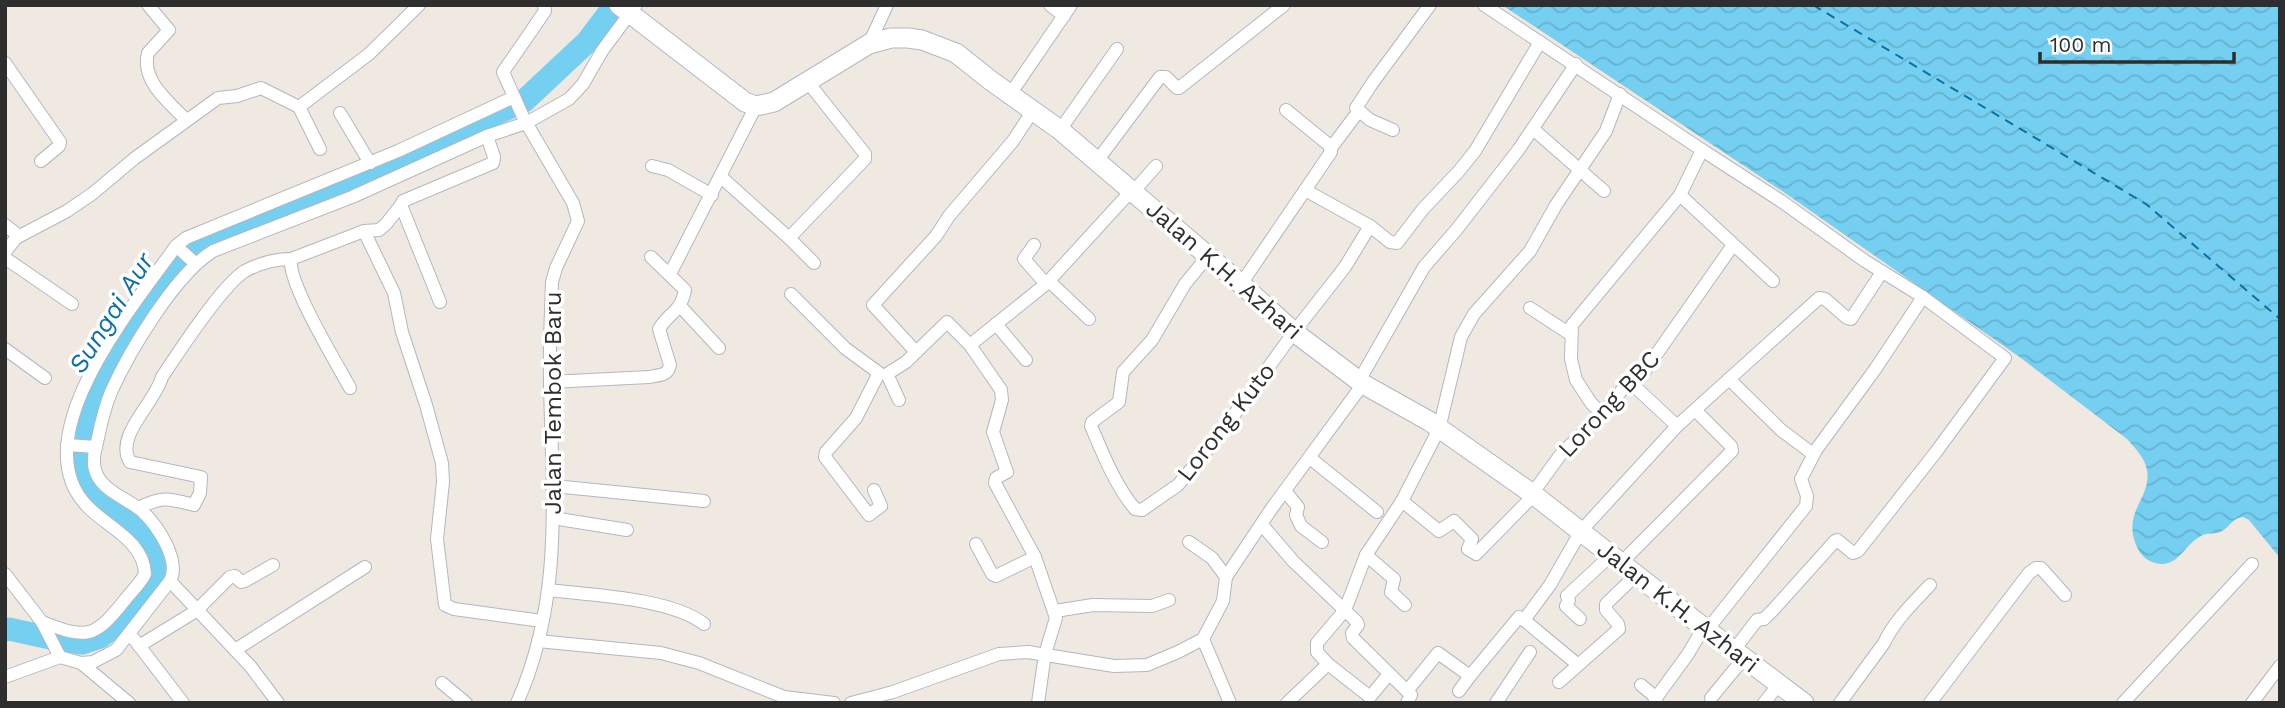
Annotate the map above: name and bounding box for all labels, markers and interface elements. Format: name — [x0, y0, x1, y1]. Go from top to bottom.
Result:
scale bar — [2040, 21, 2234, 65]
text: 100 m — [2050, 32, 2112, 57]
street label: Jalan K.H. Azhari — [1140, 195, 1308, 345]
water label: Sungai Aur — [62, 247, 160, 379]
street label: Jalan Tembok Baru — [539, 291, 567, 515]
street label: Lorong BBC — [1552, 345, 1666, 463]
street label: Lorong Kuto — [1171, 357, 1281, 487]
street label: Jalan K.H. Azhari — [1592, 535, 1764, 679]

